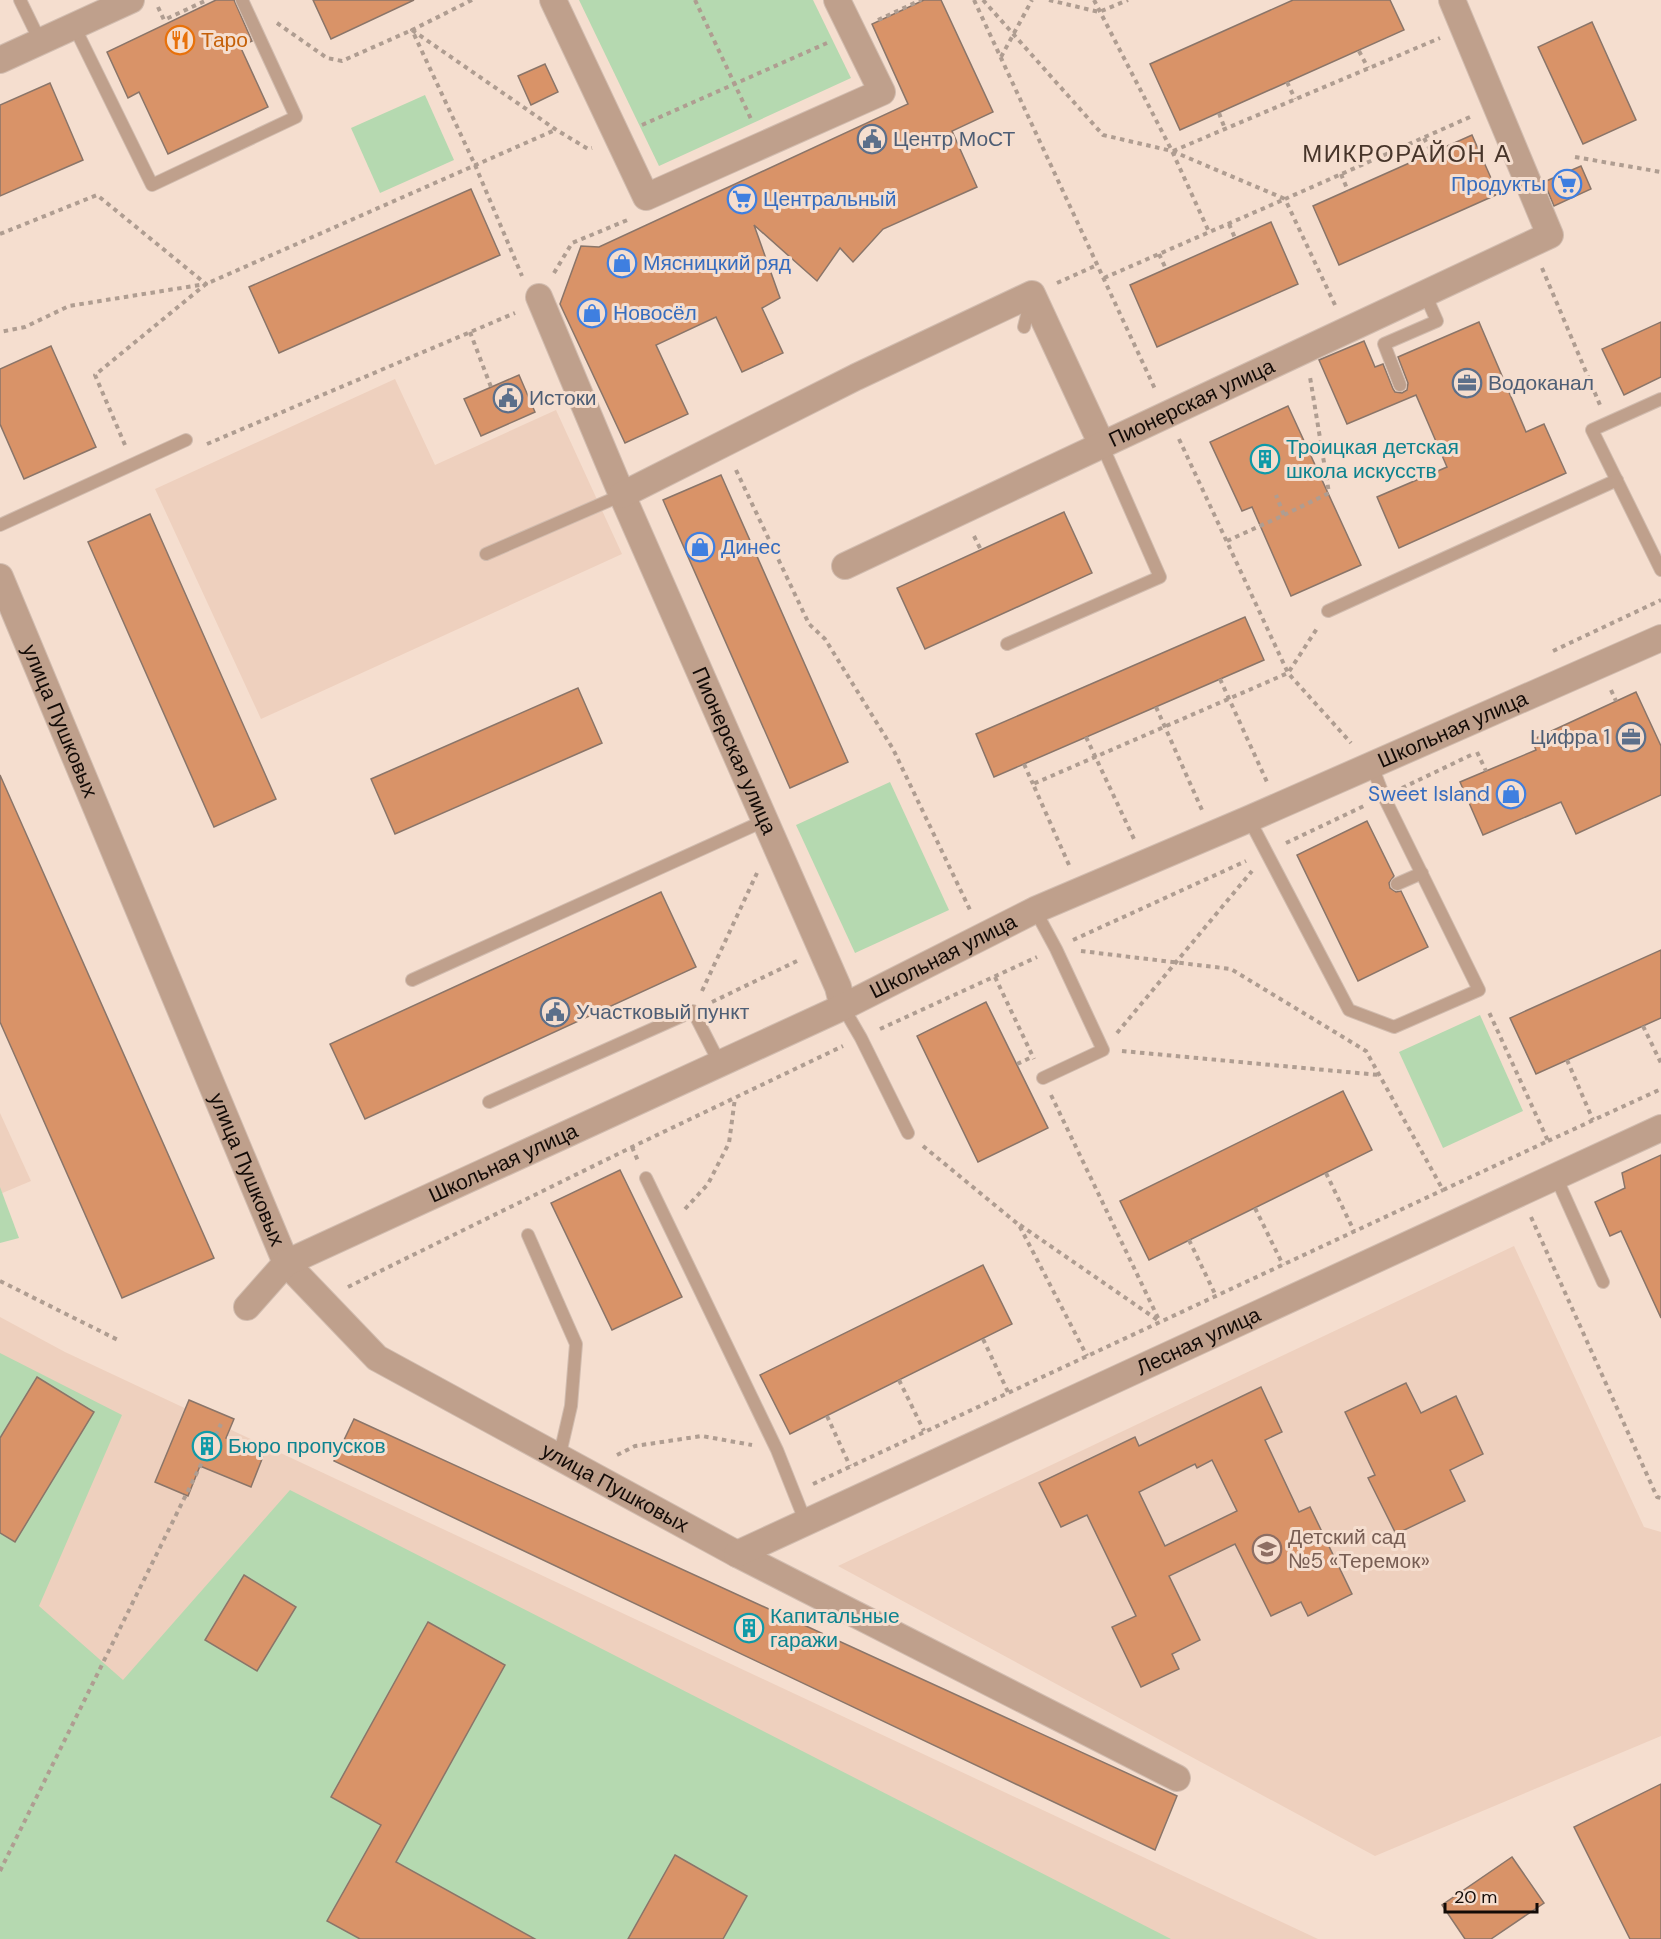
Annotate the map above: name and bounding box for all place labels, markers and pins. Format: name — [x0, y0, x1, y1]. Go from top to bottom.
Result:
restaurant icon: Таро — [164, 24, 196, 56]
place label: Таро — [201, 26, 248, 54]
public building icon: Центр МоСТ — [856, 123, 888, 155]
place label: Центр МоСТ — [893, 125, 1016, 153]
supermarket icon: Продукты — [1551, 168, 1583, 200]
place label: Продукты — [1451, 170, 1546, 198]
supermarket icon: Центральный — [726, 183, 758, 215]
place label: Центральный — [763, 185, 896, 213]
shop icon: Мясницкий ряд — [606, 247, 638, 279]
place label: Мясницкий ряд — [643, 249, 791, 277]
shop icon: Новосёл — [576, 297, 608, 329]
place label: Новосёл — [613, 299, 697, 327]
office icon: Водоканал — [1451, 367, 1483, 399]
place label: Водоканал — [1488, 369, 1594, 397]
public building icon: Истоки — [492, 382, 524, 414]
place label: Истоки — [529, 384, 597, 412]
place label: Троицкая детская школа искусств — [1286, 433, 1459, 485]
building icon: Троицкая детская школа искусств — [1249, 443, 1281, 475]
shop icon: Динес — [684, 531, 716, 563]
place label: Динес — [721, 533, 781, 561]
office icon: Цифра 1 — [1615, 721, 1647, 753]
place label: Цифра 1 — [1530, 723, 1610, 751]
shop icon: Sweet Island — [1495, 778, 1527, 810]
place label: Sweet Island — [1368, 780, 1490, 808]
public building icon: Участковый пункт — [539, 996, 571, 1028]
place label: Участковый пункт — [576, 998, 750, 1026]
building icon: Бюро пропусков — [191, 1430, 223, 1462]
place label: Бюро пропусков — [228, 1432, 386, 1460]
place label: Детский сад №5 «Теремок» — [1288, 1523, 1430, 1575]
school or university icon: Детский сад №5 «Теремок» — [1251, 1533, 1283, 1565]
place label: Капитальные гаражи — [770, 1602, 900, 1654]
building icon: Капитальные гаражи — [733, 1612, 765, 1644]

